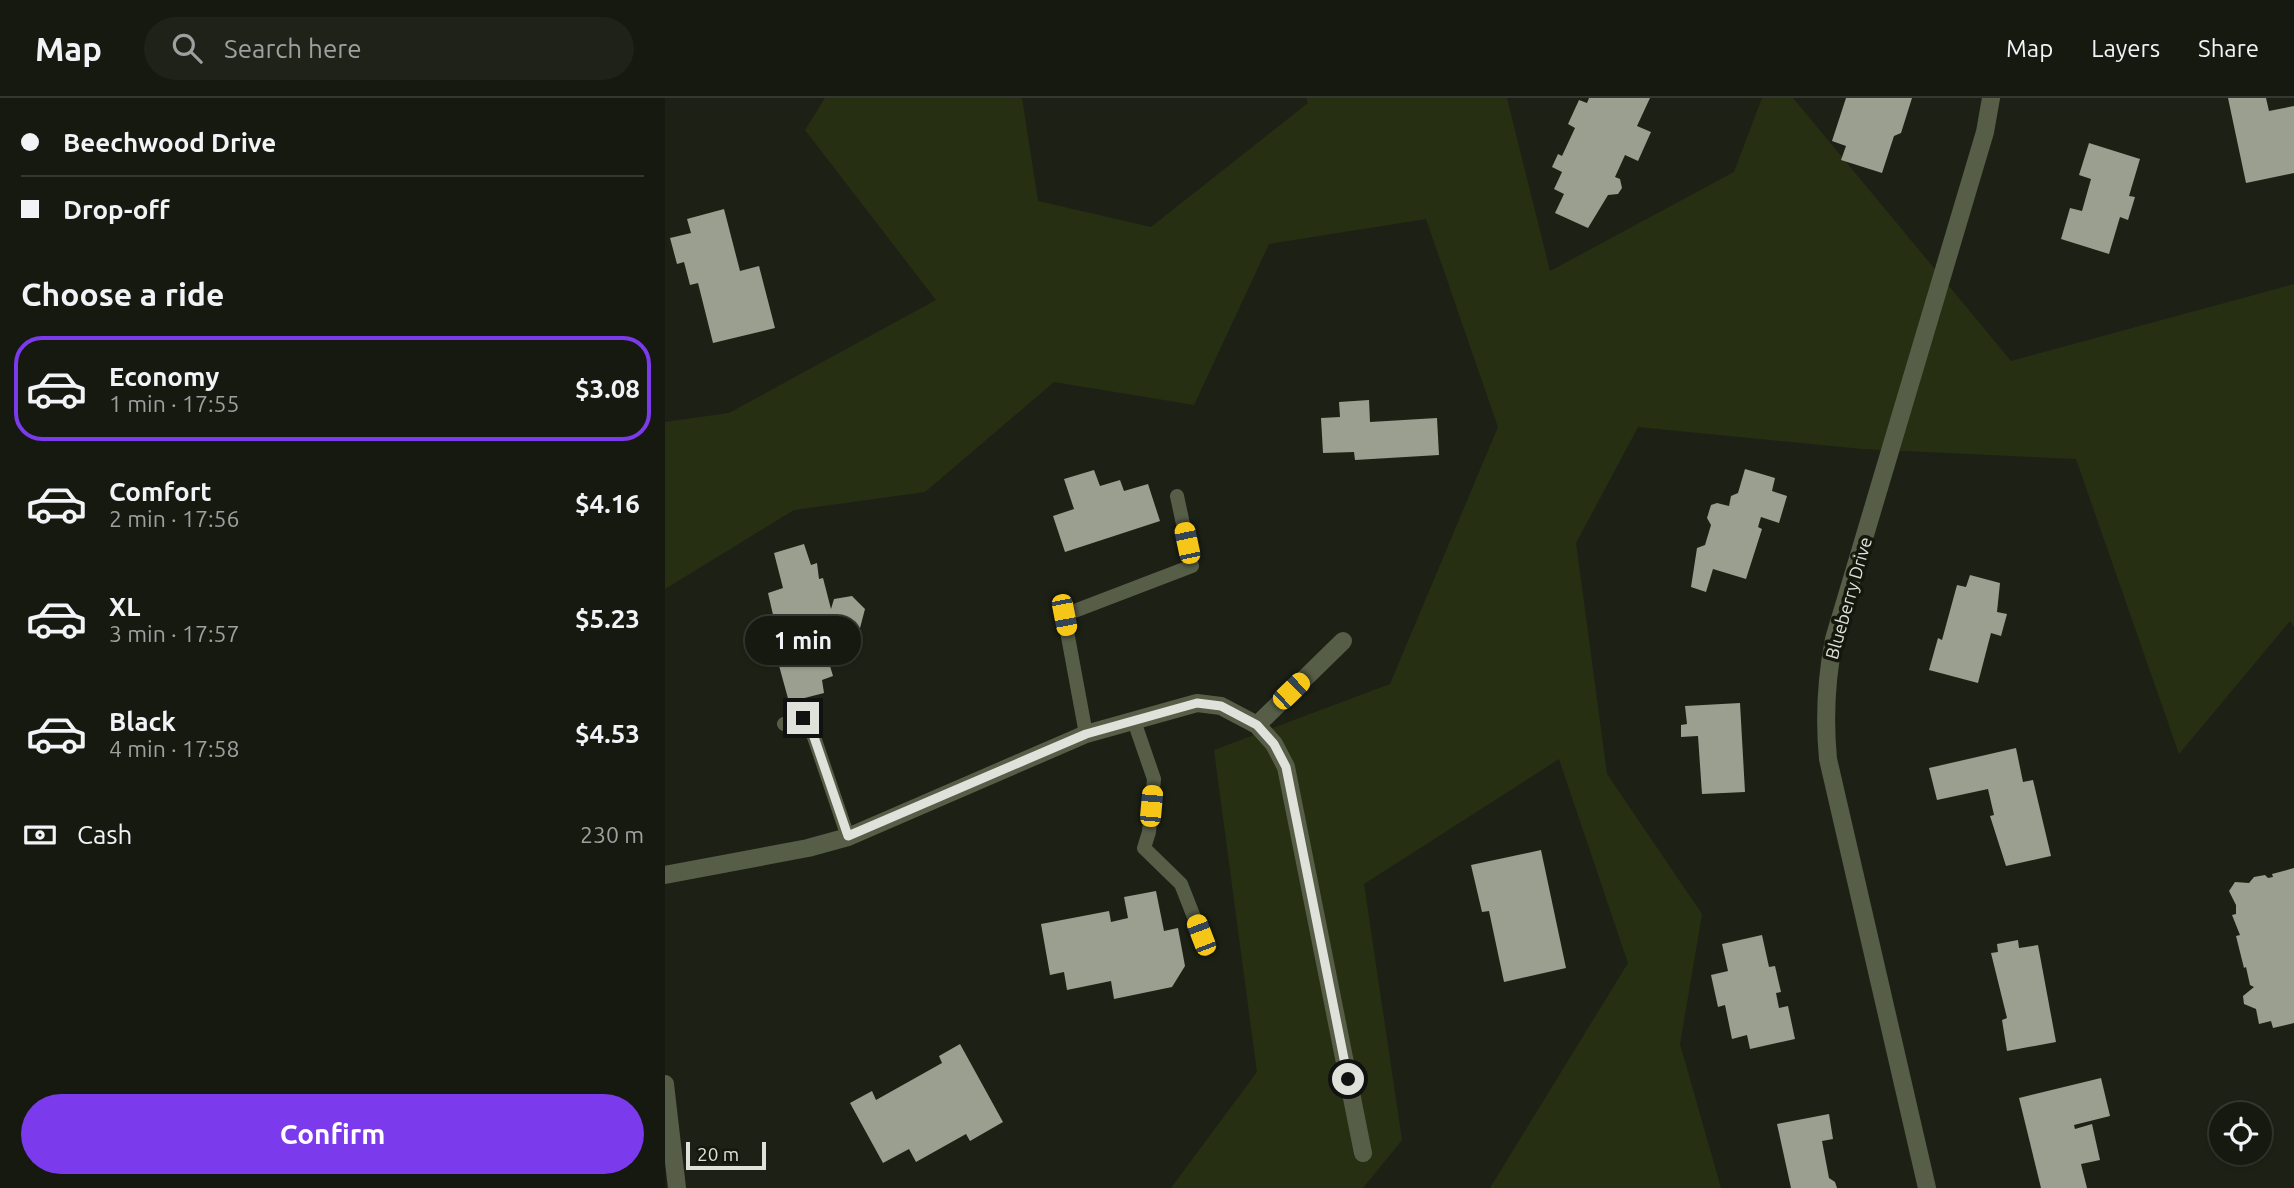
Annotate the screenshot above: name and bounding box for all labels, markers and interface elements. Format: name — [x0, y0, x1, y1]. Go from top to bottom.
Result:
search box — [144, 17, 634, 80]
icon: search — [168, 29, 206, 67]
text: Map — [35, 30, 102, 67]
text: Search here — [224, 34, 362, 63]
text: Map — [2006, 35, 2053, 62]
text: Layers — [2091, 35, 2160, 62]
text: Share — [2198, 35, 2259, 62]
text: Beechwood Drive — [63, 128, 276, 157]
text: Drop-off — [63, 195, 170, 224]
text: Choose a ride — [21, 276, 224, 312]
icon: car — [25, 357, 88, 420]
text: Economy — [109, 362, 219, 391]
text: $3.08 — [575, 374, 640, 403]
text: 1 min · 17:55 — [109, 391, 240, 416]
icon: car — [25, 472, 88, 535]
text: Comfort — [109, 477, 212, 506]
text: $4.16 — [575, 489, 640, 518]
text: 2 min · 17:56 — [109, 506, 240, 531]
car — [1173, 520, 1202, 566]
street label: Blueberry Drive — [1821, 535, 1875, 661]
icon: car — [25, 587, 88, 650]
text: XL — [109, 592, 140, 621]
car — [1050, 592, 1079, 638]
text: $5.23 — [575, 604, 640, 633]
callout: 1 min — [745, 616, 861, 666]
text: 3 min · 17:57 — [109, 621, 240, 646]
text: 1 min — [774, 628, 832, 653]
car — [1269, 669, 1314, 713]
icon: car — [25, 702, 88, 765]
route end — [787, 702, 819, 734]
text: Black — [109, 707, 176, 736]
text: $4.53 — [575, 719, 640, 748]
text: 4 min · 17:58 — [109, 736, 240, 761]
car — [1139, 784, 1164, 828]
icon: cash — [21, 816, 59, 854]
text: Cash — [77, 820, 132, 849]
text: 230 m — [580, 822, 644, 847]
car — [1184, 912, 1219, 958]
route start — [1332, 1063, 1364, 1095]
button: Confirm — [21, 1094, 644, 1174]
map controls — [2209, 1102, 2272, 1165]
button: locate — [2209, 1102, 2272, 1165]
scale bar — [686, 1139, 767, 1171]
text: 20 m — [697, 1143, 739, 1165]

